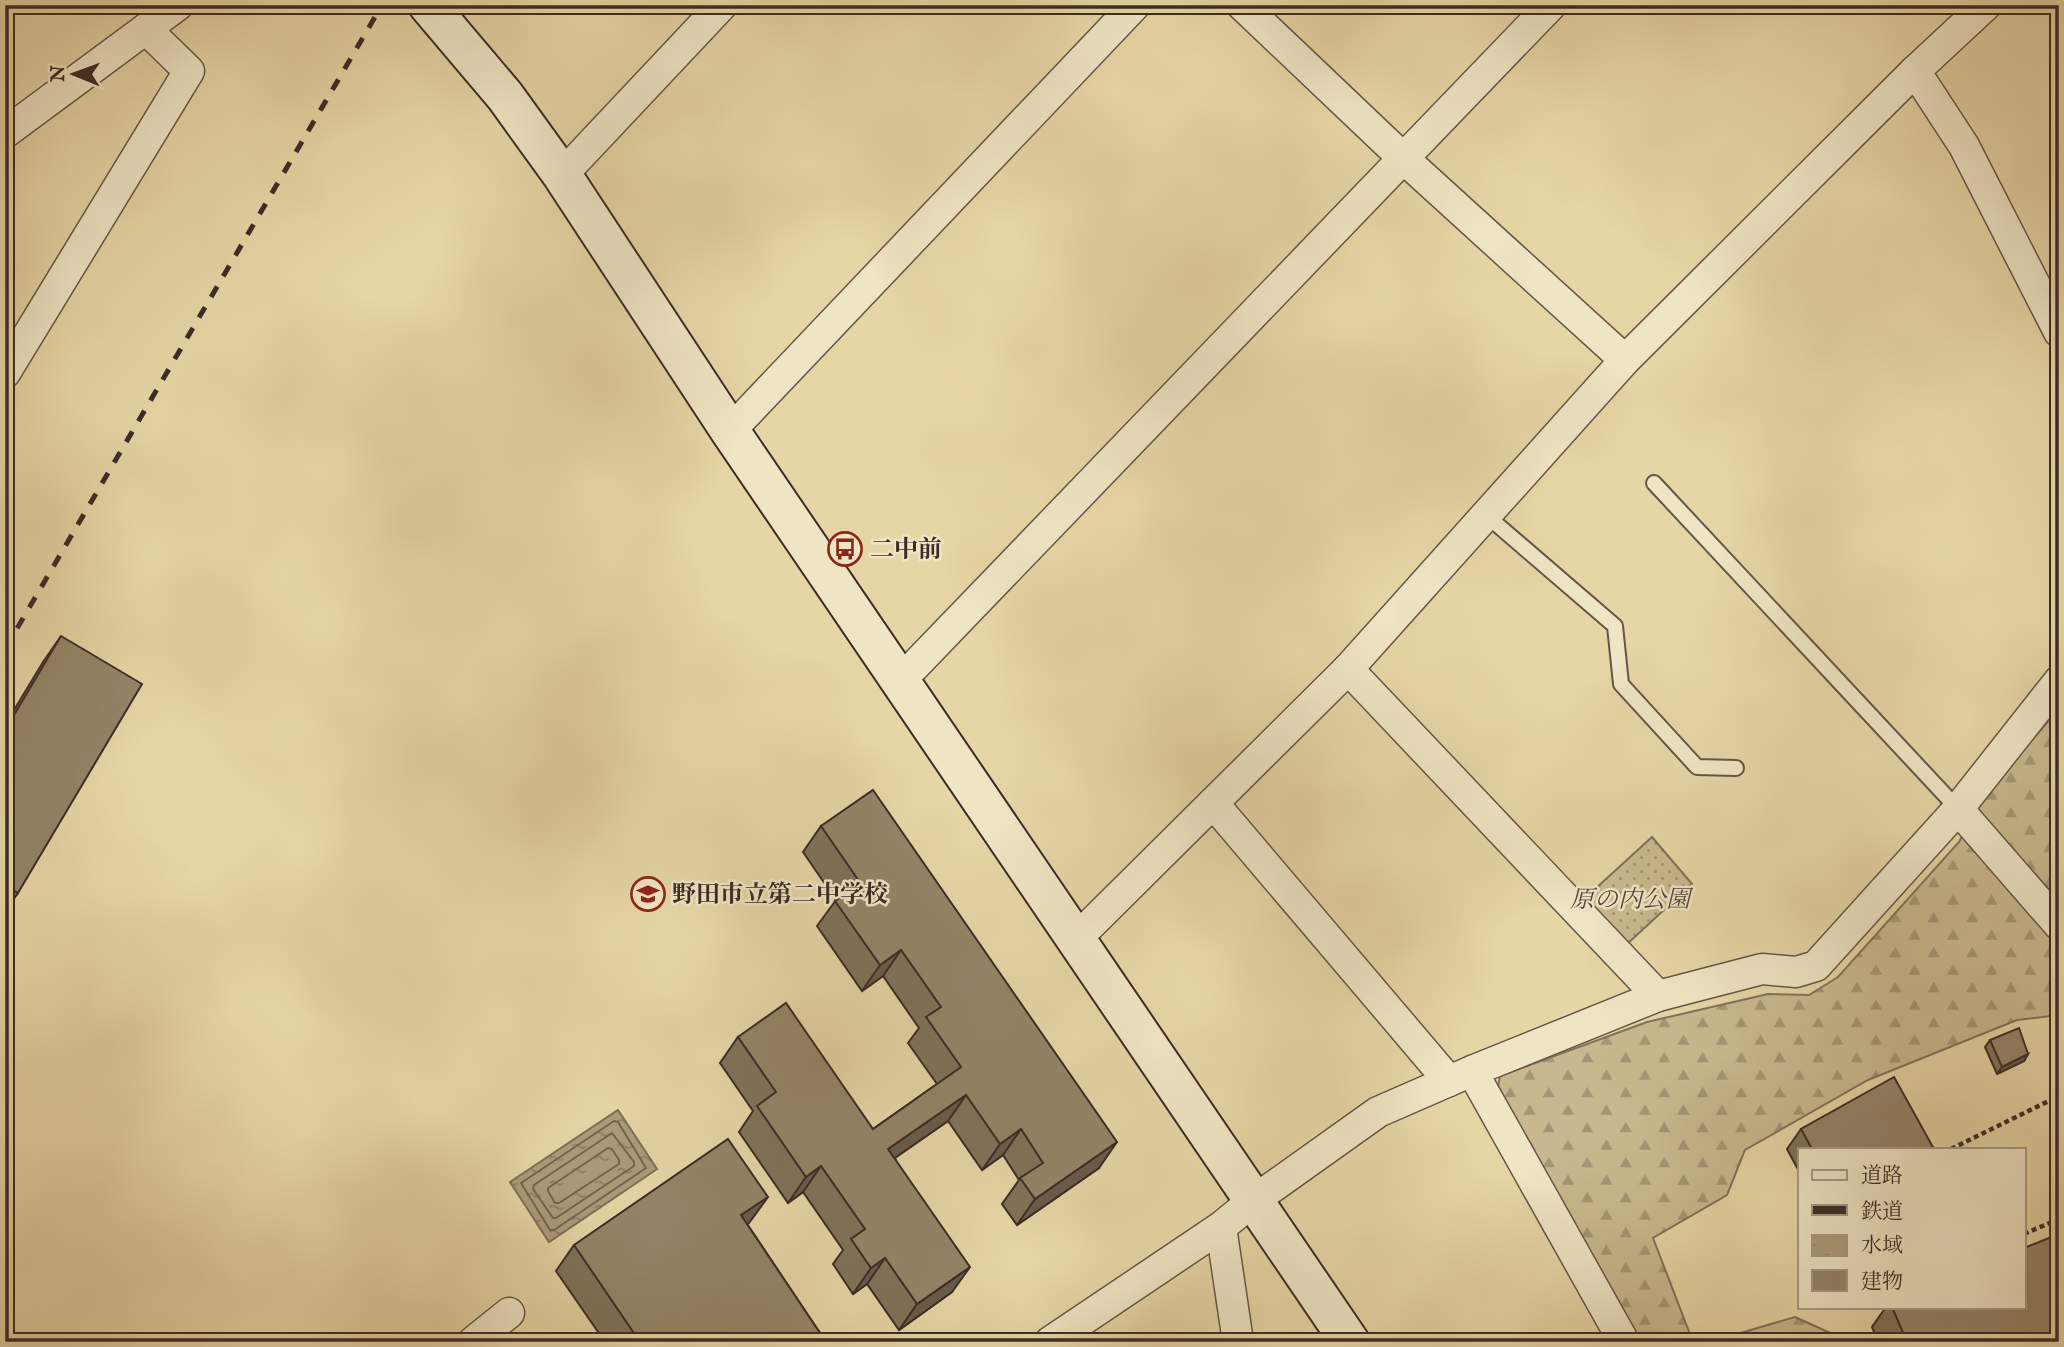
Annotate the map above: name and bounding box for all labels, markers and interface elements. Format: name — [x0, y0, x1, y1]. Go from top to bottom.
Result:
north arrow — [38, 38, 108, 108]
text: N — [47, 65, 71, 83]
bus stop icon: 二中前 — [826, 530, 864, 568]
place label: 二中前 — [870, 535, 942, 566]
school or university icon: 野田市立第二中学校 — [629, 875, 667, 913]
place label: 野田市立第二中学校 — [672, 880, 888, 911]
park label: 原の内公園 — [1570, 885, 1694, 916]
legend — [1798, 1148, 2025, 1308]
text: 道路 — [1861, 1163, 1903, 1190]
text: 鉄道 — [1861, 1199, 1903, 1226]
text: 水域 — [1861, 1233, 1903, 1260]
text: 建物 — [1861, 1269, 1903, 1296]

